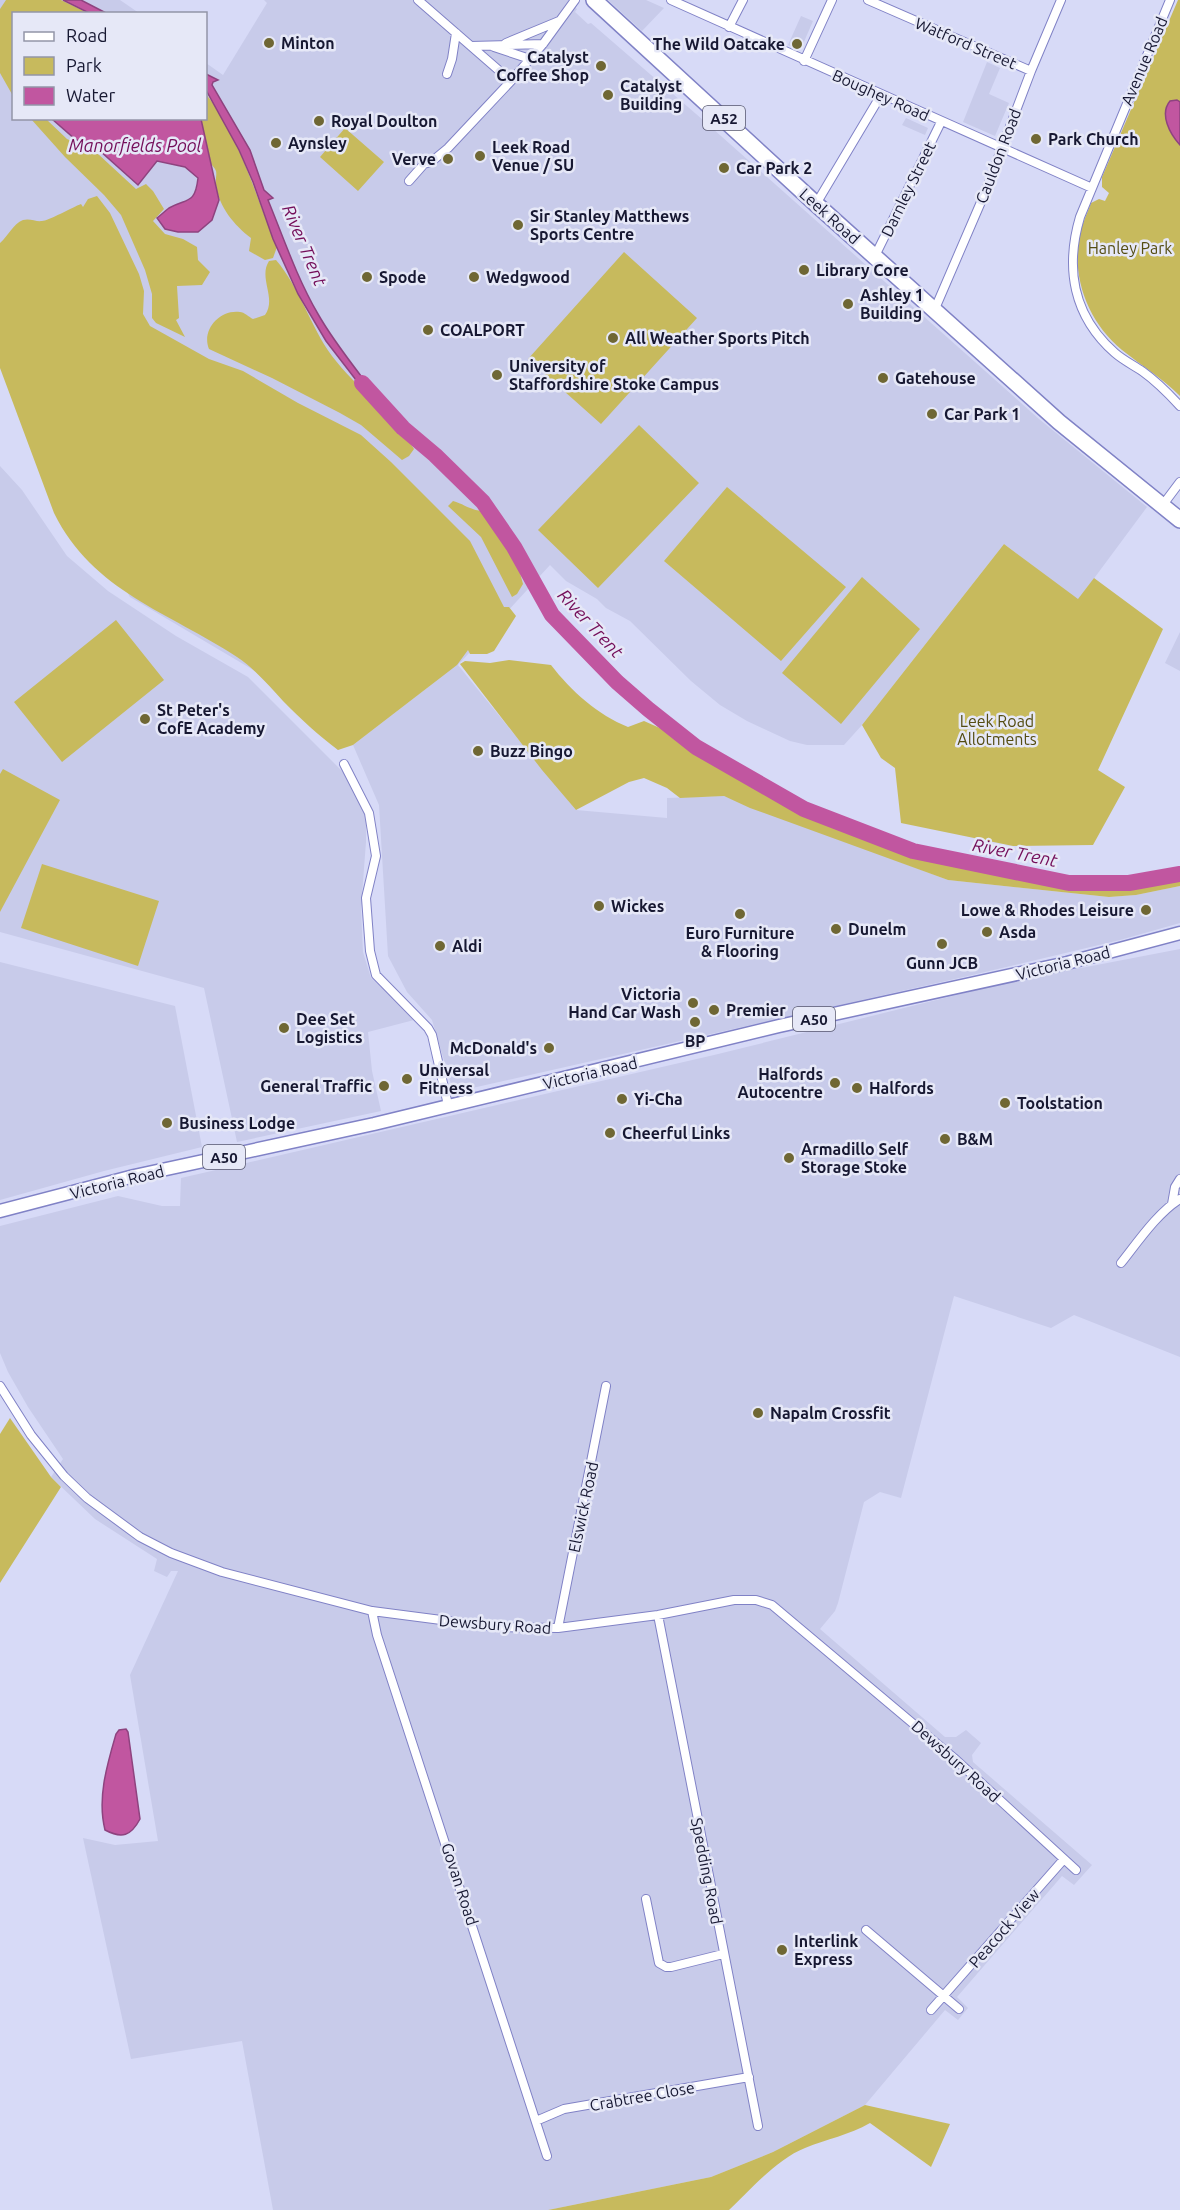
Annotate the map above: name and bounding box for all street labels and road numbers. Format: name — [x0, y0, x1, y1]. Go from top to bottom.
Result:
street label: Watford Street — [913, 14, 1020, 73]
street label: Avenue Road — [1117, 14, 1171, 108]
street label: Boughey Road — [830, 66, 932, 124]
road number: A52 — [703, 106, 745, 130]
street label: Cauldon Road — [972, 106, 1024, 206]
street label: Darnley Street — [877, 138, 939, 240]
street label: Leek Road — [796, 184, 864, 248]
street label: Victoria Road — [1014, 943, 1112, 983]
road number: A50 — [793, 1007, 835, 1031]
street label: Victoria Road — [541, 1053, 639, 1093]
road number: A50 — [203, 1145, 245, 1169]
street label: Victoria Road — [68, 1162, 166, 1202]
street label: Elswick Road — [565, 1460, 601, 1554]
street label: Dewsbury Road — [438, 1611, 552, 1637]
street label: Dewsbury Road — [908, 1717, 1004, 1805]
street label: Spedding Road — [688, 1816, 726, 1926]
street label: Govan Road — [438, 1840, 482, 1928]
street label: Peacock View — [965, 1885, 1043, 1971]
street label: Crabtree Close — [588, 2078, 696, 2114]

